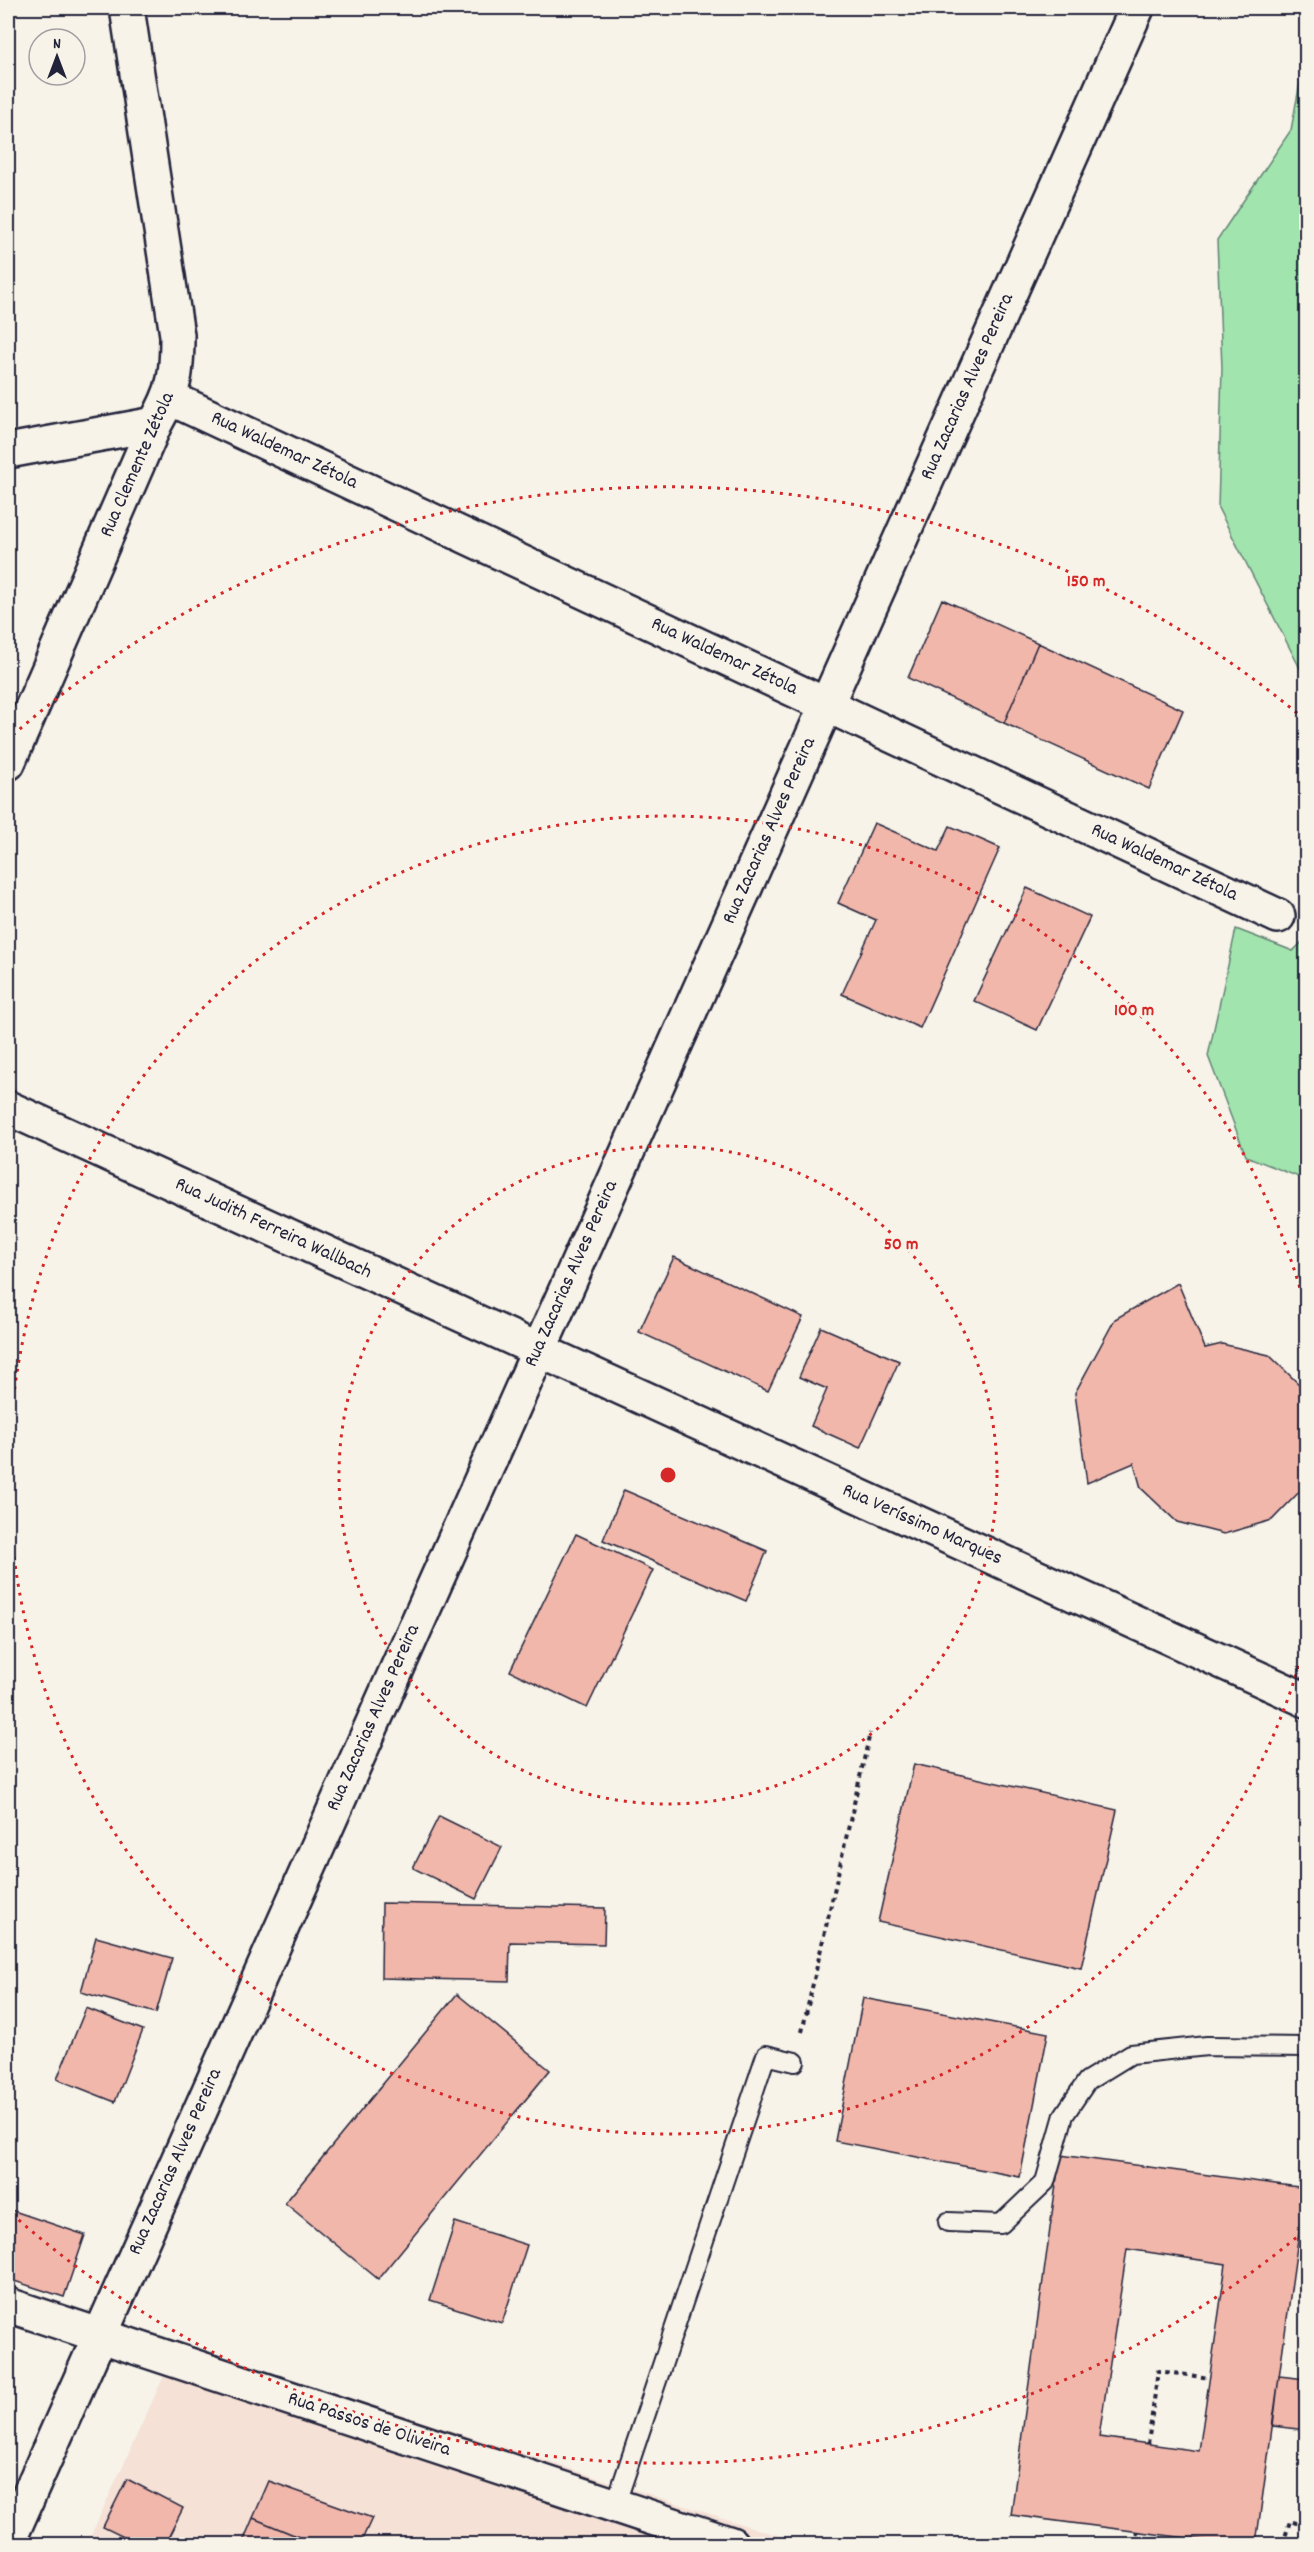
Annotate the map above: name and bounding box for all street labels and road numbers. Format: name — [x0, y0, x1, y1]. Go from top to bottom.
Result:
street label: Rua Zacarias Alves Pereira — [914, 289, 1022, 485]
street label: Rua Clemente Zétola — [93, 387, 183, 542]
street label: Rua Waldemar Zétola — [206, 405, 363, 498]
street label: Rua Waldemar Zétola — [646, 611, 803, 704]
street label: Rua Zacarias Alves Pereira — [716, 733, 824, 929]
street label: Rua Waldemar Zétola — [1086, 817, 1243, 910]
street label: Rua Judith Ferreira Wallbach — [170, 1171, 376, 1287]
street label: Rua Zacarias Alves Pereira — [518, 1176, 626, 1372]
street label: Rua Veríssimo Marques — [837, 1477, 1007, 1573]
street label: Rua Zacarias Alves Pereira — [320, 1620, 428, 1816]
street label: Rua Zacarias Alves Pereira — [122, 2064, 230, 2260]
street label: Rua Passos de Oliveira — [284, 2385, 455, 2465]

